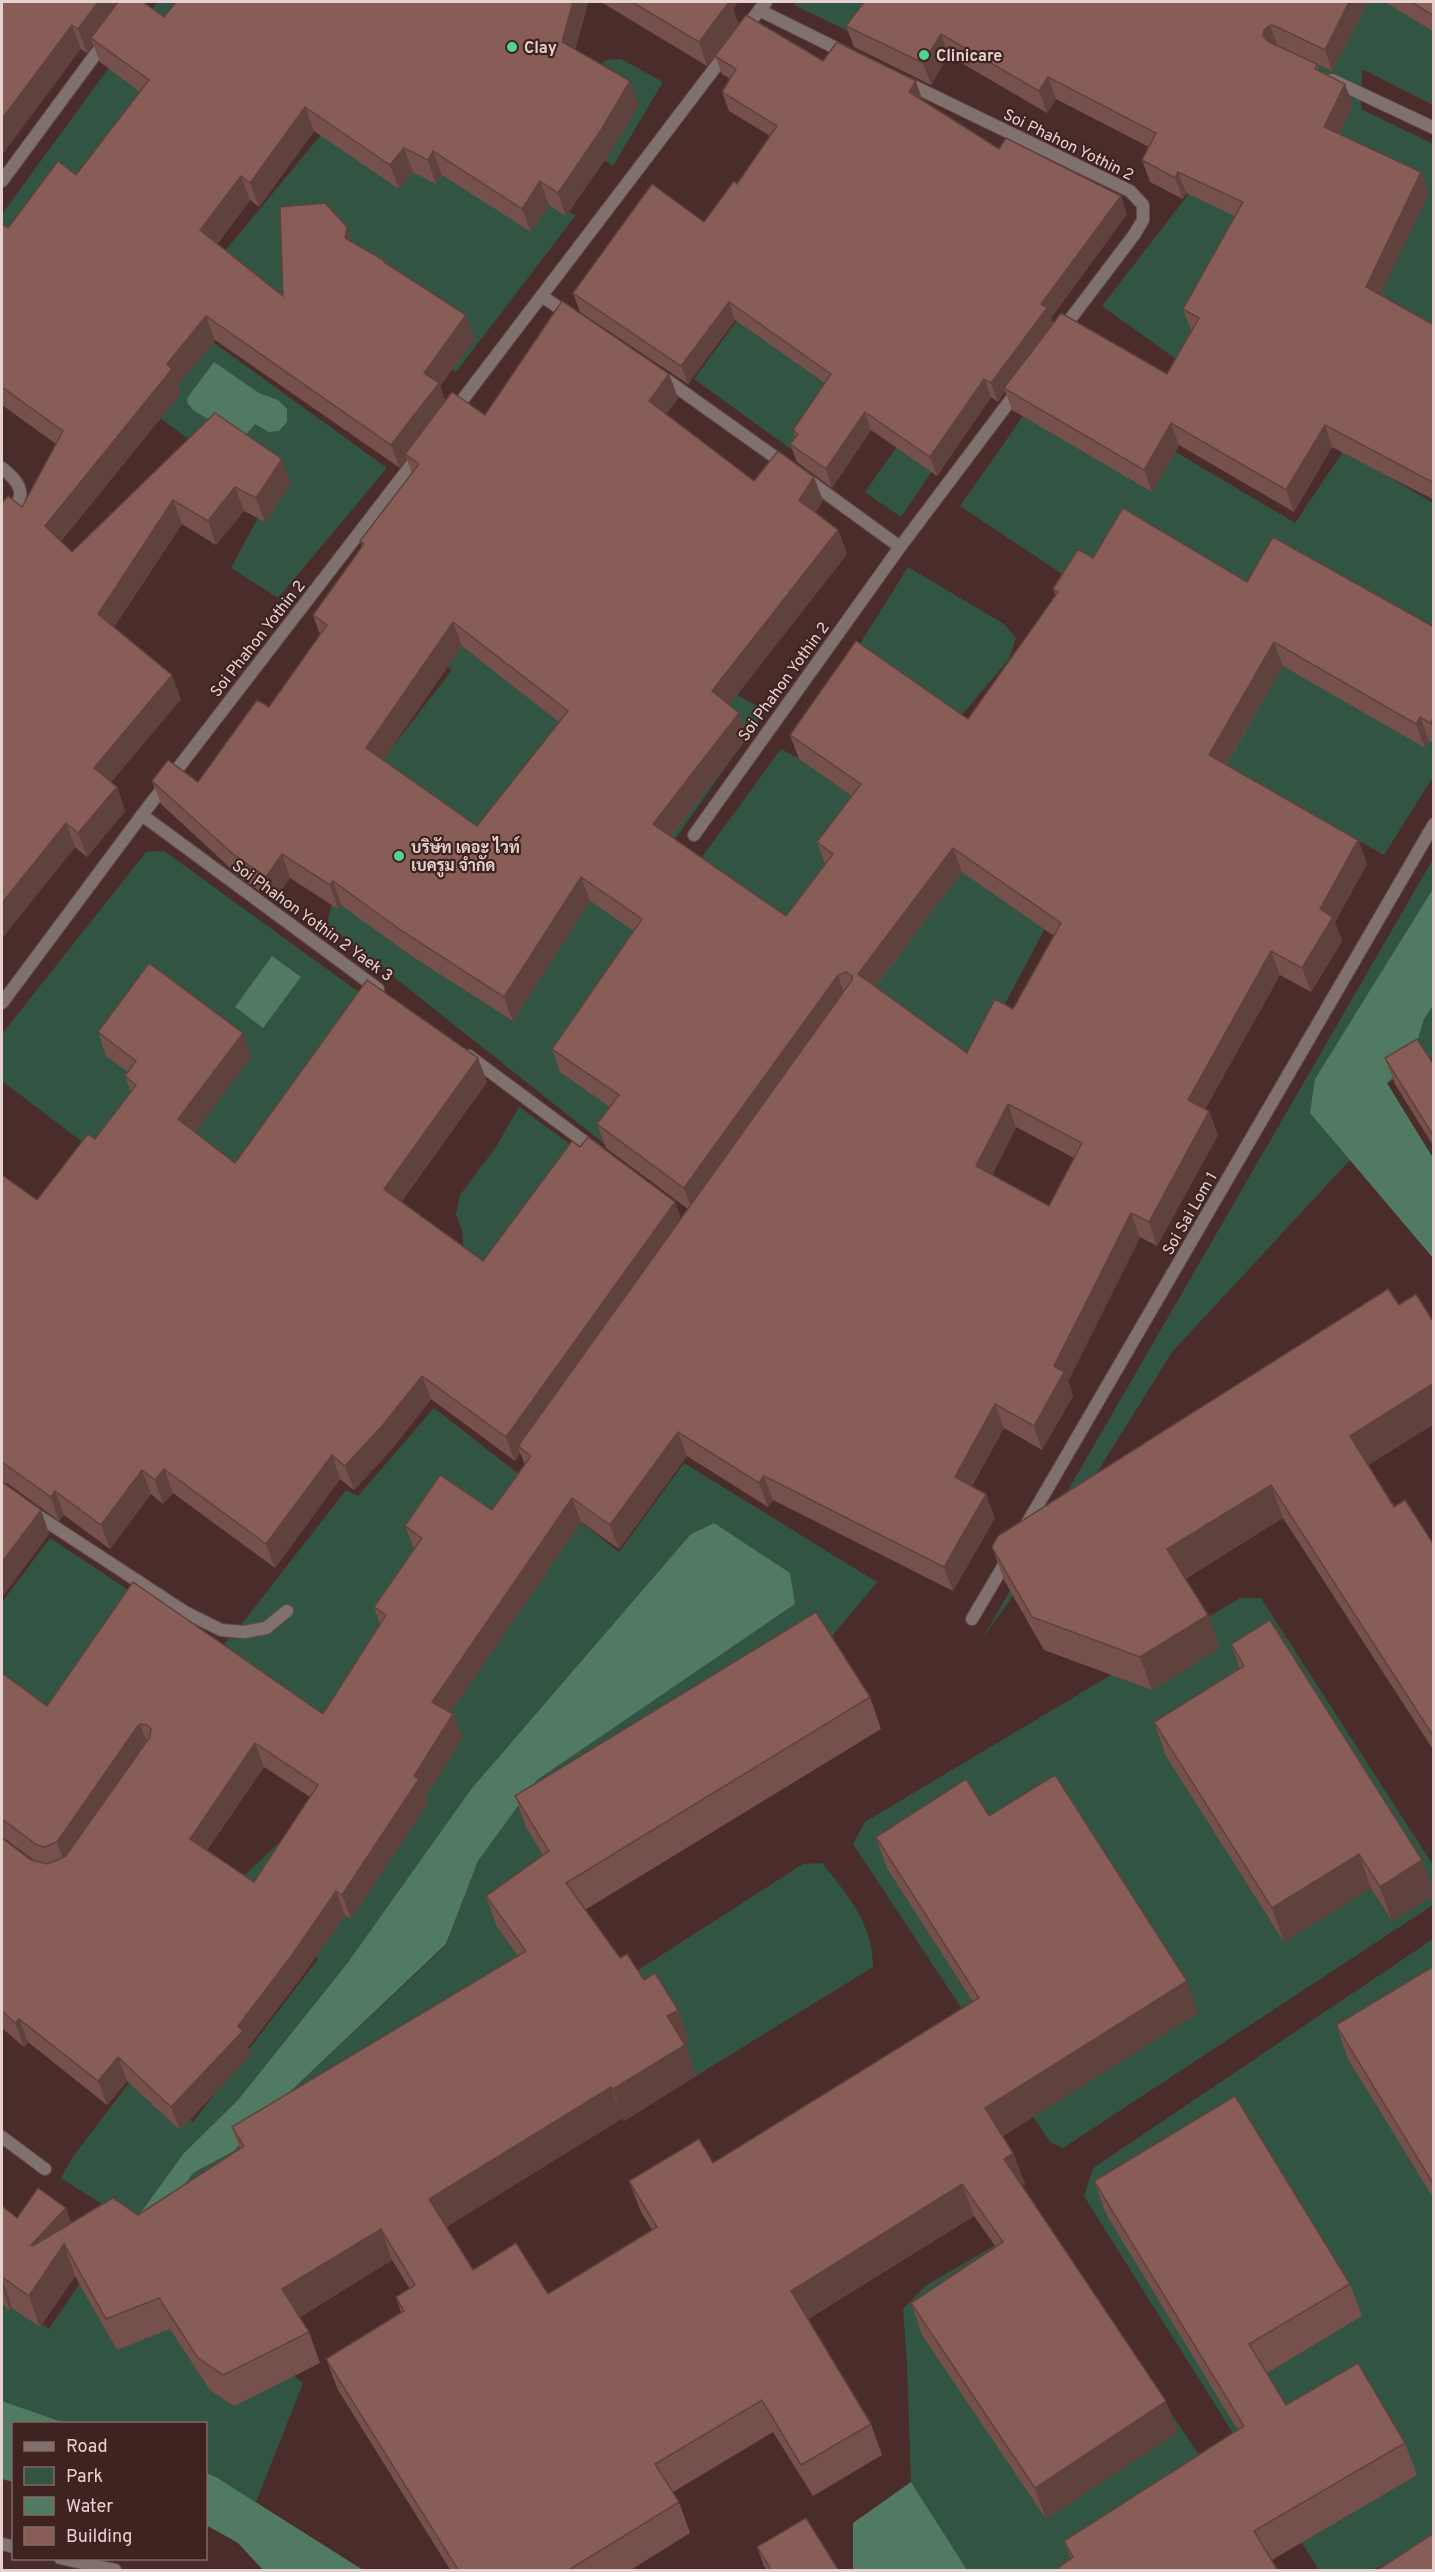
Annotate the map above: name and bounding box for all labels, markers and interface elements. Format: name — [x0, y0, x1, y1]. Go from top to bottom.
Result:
place label: Clay — [524, 39, 557, 59]
marker: Clay — [505, 40, 519, 54]
place label: Clinicare — [936, 47, 1002, 67]
marker: Clinicare — [917, 48, 931, 62]
street label: Soi Phahon Yothin 2 — [1000, 106, 1137, 186]
street label: Soi Phahon Yothin 2 — [207, 577, 310, 702]
street label: Soi Phahon Yothin 2 — [735, 619, 835, 746]
place label: บริษัท เดอะ ไวท์ เบครูม จำกัด — [411, 836, 521, 878]
marker: บริษัท เดอะ ไวท์ เบครูม จำกัด — [392, 849, 406, 863]
street label: Soi Phahon Yothin 2 Yaek 3 — [227, 856, 396, 987]
street label: Soi Sai Lom 1 — [1159, 1169, 1223, 1259]
legend — [12, 2422, 207, 2560]
text: Road — [66, 2436, 108, 2459]
text: Park — [66, 2466, 103, 2489]
text: Water — [66, 2496, 113, 2519]
text: Building — [66, 2526, 132, 2549]

